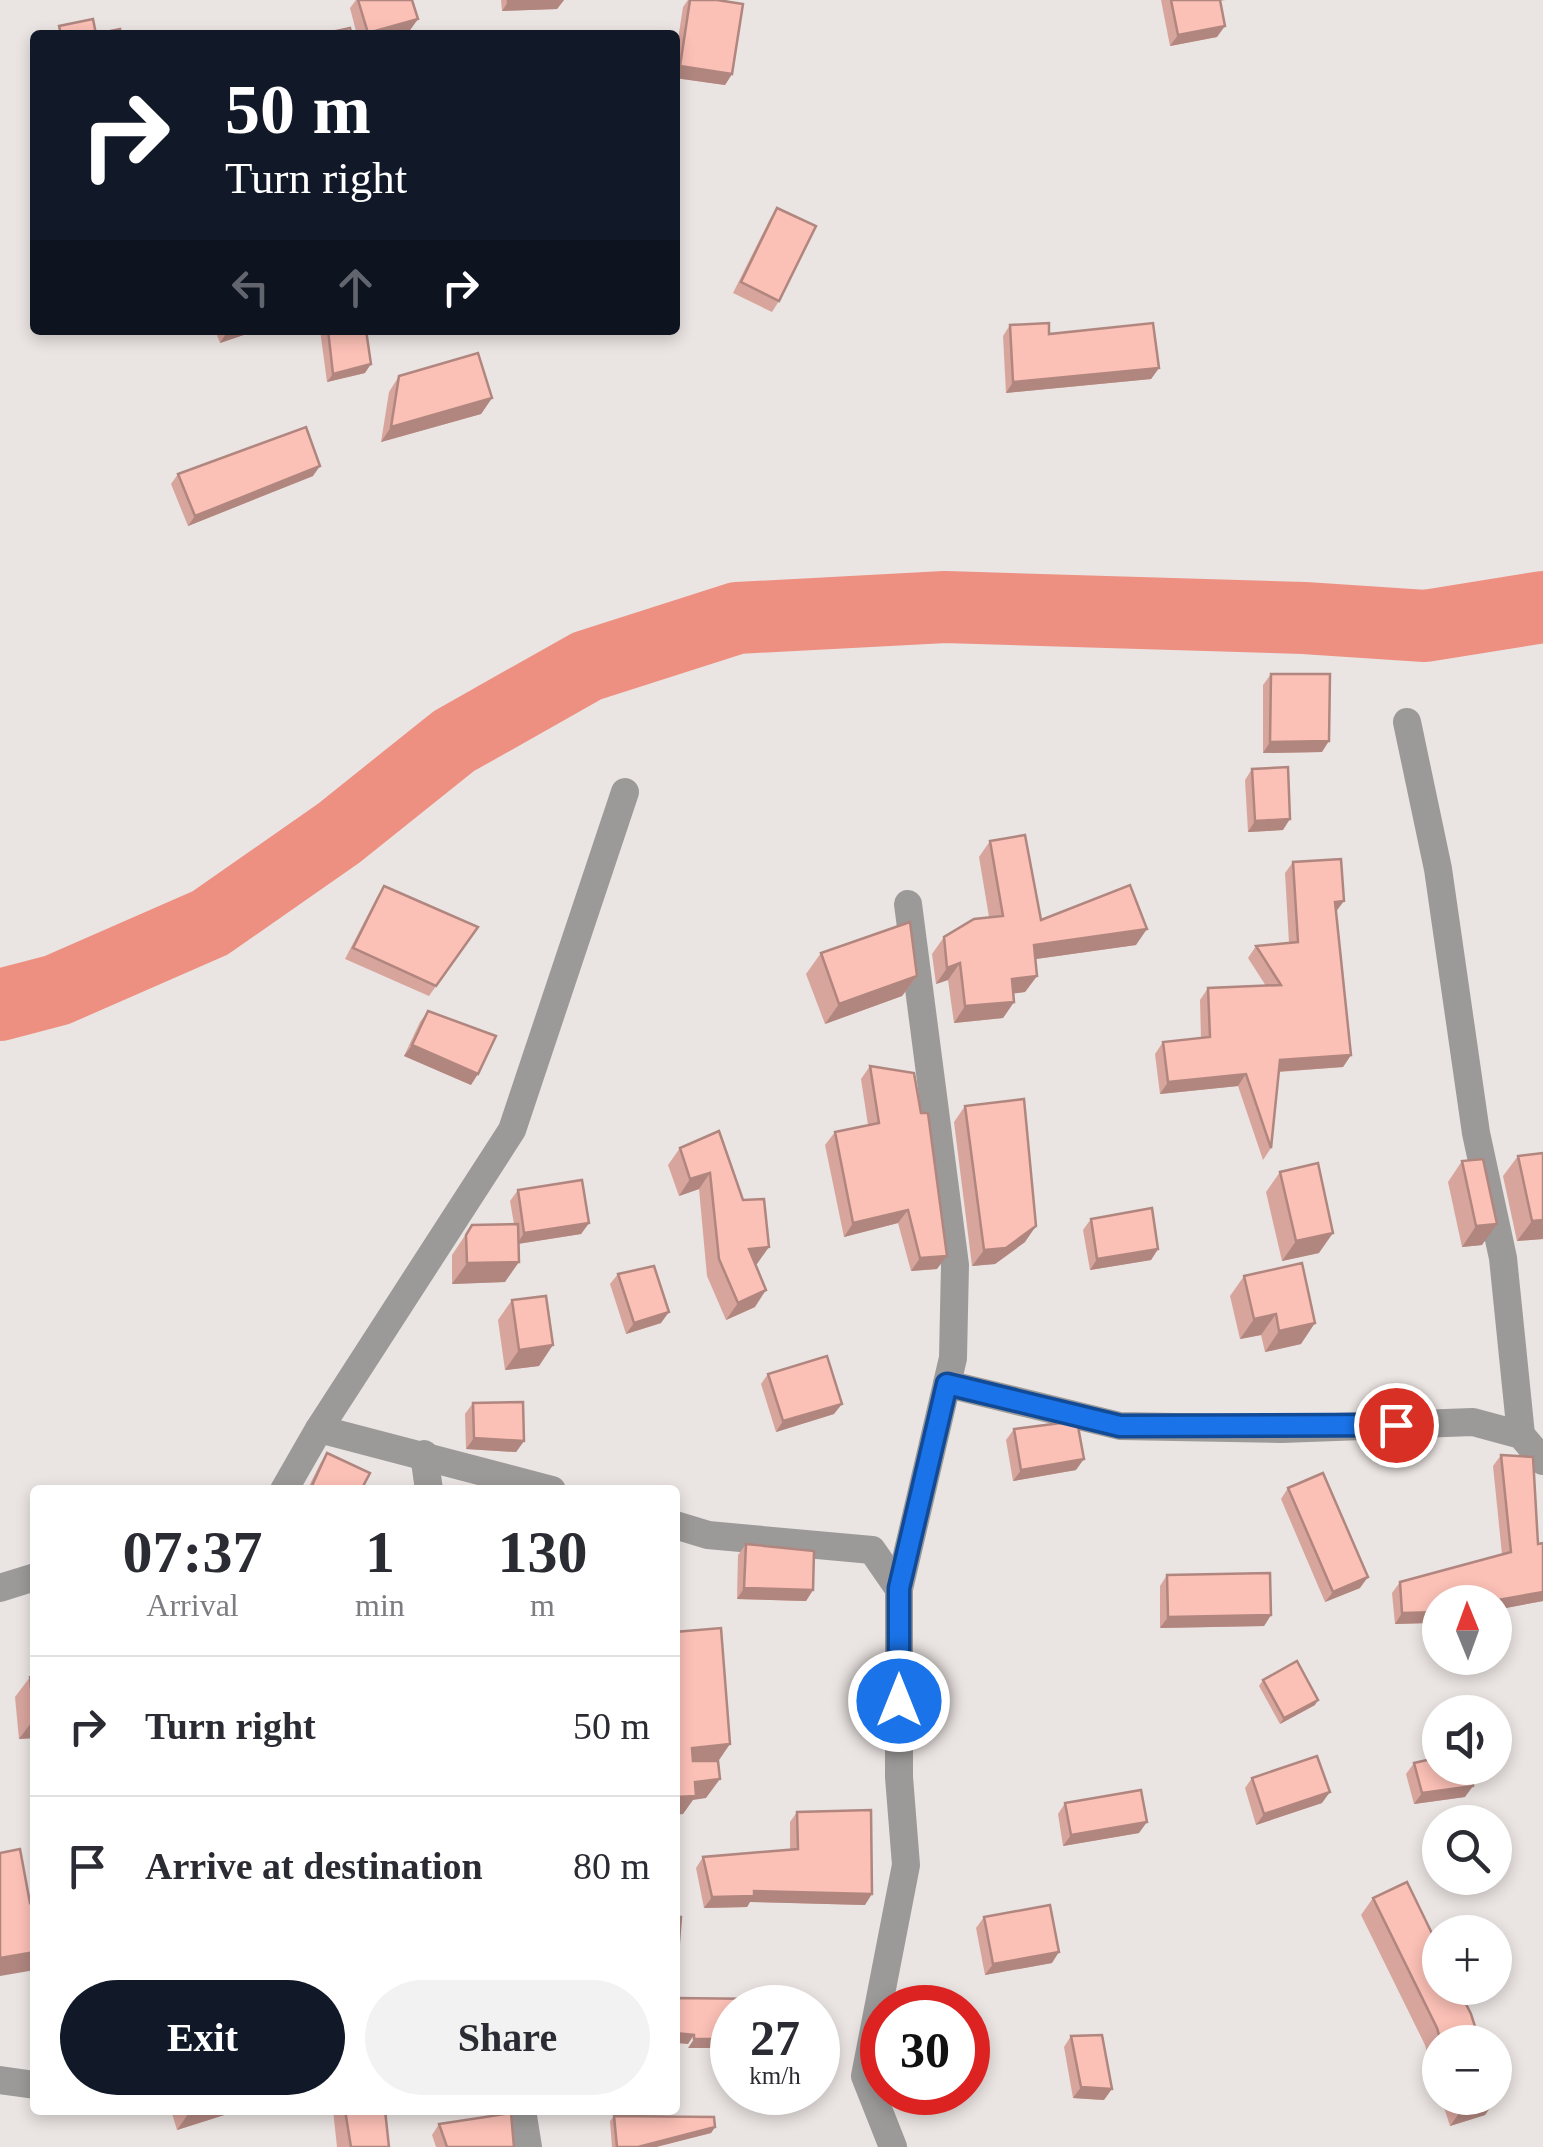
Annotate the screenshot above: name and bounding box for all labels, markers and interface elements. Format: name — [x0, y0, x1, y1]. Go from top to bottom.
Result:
icon: right — [60, 70, 190, 200]
text: 50 m — [225, 71, 371, 148]
text: Turn right — [225, 153, 407, 203]
icon: left — [223, 260, 278, 315]
icon: ahead — [328, 260, 383, 315]
icon: right — [433, 260, 488, 315]
pin — [1354, 1383, 1439, 1468]
icon: arrive — [1369, 1398, 1424, 1453]
text: 07:37 — [123, 1519, 263, 1585]
text: 1 — [365, 1519, 395, 1585]
text: 130 — [497, 1519, 587, 1585]
north arrow — [1422, 1585, 1512, 1675]
map controls — [1422, 1585, 1512, 2115]
text: Arrival — [146, 1587, 239, 1623]
text: min — [355, 1587, 405, 1623]
text: m — [530, 1587, 555, 1623]
position arrow — [847, 1649, 951, 1753]
button: sound — [1422, 1695, 1512, 1785]
icon: right — [60, 1699, 115, 1754]
text: Turn right — [145, 1705, 316, 1747]
text: 50 m — [573, 1705, 650, 1747]
button: search — [1422, 1805, 1512, 1895]
icon: arrive — [60, 1839, 115, 1894]
text: Arrive at destination — [145, 1845, 483, 1887]
text: 80 m — [573, 1845, 650, 1887]
button: + — [1422, 1915, 1512, 2005]
button: Exit — [60, 1980, 345, 2095]
button: Share — [365, 1980, 650, 2095]
speed limit sign: 30 — [860, 1985, 990, 2115]
text: 27 — [750, 2010, 800, 2066]
button: − — [1422, 2025, 1512, 2115]
text: km/h — [749, 2062, 801, 2089]

